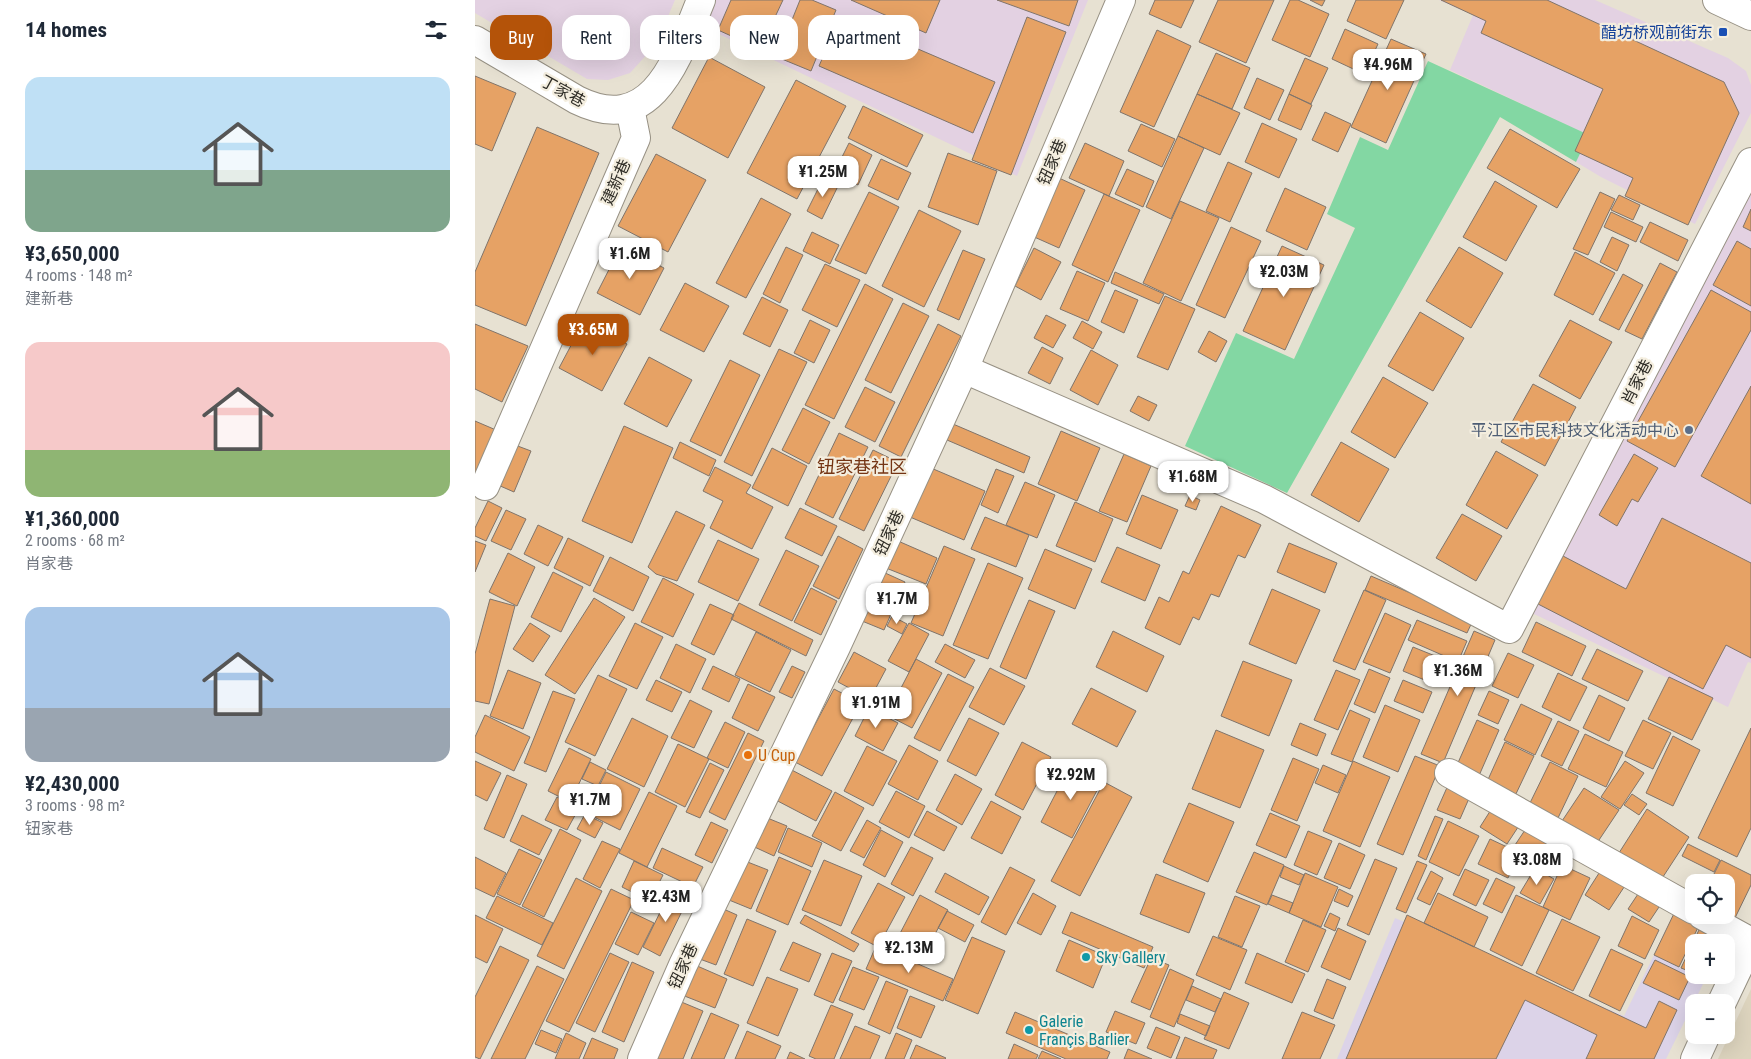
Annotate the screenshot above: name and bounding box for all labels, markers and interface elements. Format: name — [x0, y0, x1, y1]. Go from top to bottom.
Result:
chip: Buy — [490, 15, 552, 60]
chip: Rent — [562, 15, 630, 60]
chip: Filters — [640, 15, 720, 60]
chip: New — [730, 15, 798, 60]
chip: Apartment — [808, 15, 919, 60]
icon: filters — [422, 16, 450, 44]
text: 14 homes — [25, 18, 107, 42]
place label: 醋坊桥观前街东 — [1601, 23, 1713, 42]
marker: 醋坊桥观前街东 — [1717, 26, 1729, 38]
pin: ¥4.96M — [1347, 48, 1429, 91]
text: ¥4.96M — [1364, 55, 1412, 74]
street label: 丁家巷 — [537, 71, 589, 111]
icon: home — [193, 109, 283, 199]
street label: 钮家巷 — [1034, 136, 1070, 188]
street label: 建新巷 — [598, 156, 634, 208]
pin: ¥1.25M — [782, 156, 864, 198]
text: ¥1.25M — [799, 162, 847, 181]
pin: ¥1.6M — [595, 238, 665, 280]
text: ¥3,650,000 — [25, 242, 120, 266]
text: ¥1.6M — [610, 244, 650, 263]
pin: ¥2.03M — [1243, 256, 1325, 298]
text: ¥2.03M — [1260, 262, 1308, 281]
text: 4 rooms · 148 m² — [25, 266, 133, 285]
text: 建新巷 — [25, 289, 73, 308]
pin: ¥3.65M — [552, 314, 634, 356]
text: ¥3.65M — [569, 320, 617, 339]
street label: 肖家巷 — [1618, 356, 1656, 408]
icon: home — [193, 374, 283, 464]
place label: 平江区市民科技文化活动中心 — [1471, 421, 1679, 440]
marker: 平江区市民科技文化活动中心 — [1683, 424, 1695, 436]
district label: 钮家巷社区 — [817, 456, 907, 477]
pin: ¥1.68M — [1152, 460, 1234, 503]
text: ¥1.68M — [1169, 467, 1217, 486]
text: ¥1,360,000 — [25, 507, 120, 531]
street label: 钮家巷 — [870, 507, 908, 559]
text: 2 rooms · 68 m² — [25, 531, 125, 550]
text: 肖家巷 — [25, 554, 73, 573]
pin: ¥1.7M — [862, 582, 932, 625]
text: ¥1.7M — [877, 589, 917, 608]
icon: home — [193, 639, 283, 729]
pin: ¥1.36M — [1417, 654, 1499, 697]
text: ¥1.36M — [1434, 661, 1482, 680]
pin: ¥1.91M — [835, 686, 917, 729]
text: ¥1.91M — [852, 693, 900, 712]
place label: U Cup — [758, 746, 795, 765]
marker: U Cup — [742, 749, 754, 761]
pin: ¥2.92M — [1030, 758, 1112, 801]
text: ¥2.92M — [1047, 765, 1095, 784]
text: ¥2,430,000 — [25, 772, 120, 796]
pin: ¥1.7M — [555, 784, 625, 826]
text: ¥1.7M — [570, 790, 610, 809]
text: 3 rooms · 98 m² — [25, 796, 125, 815]
text: 钮家巷 — [25, 819, 73, 838]
pin: ¥3.08M — [1496, 844, 1578, 886]
text: ¥3.08M — [1513, 850, 1561, 869]
map controls — [1685, 874, 1735, 1044]
button: locate — [1685, 874, 1735, 924]
pin: ¥2.43M — [625, 880, 707, 923]
text: ¥2.43M — [642, 887, 690, 906]
pin: ¥2.13M — [868, 932, 950, 974]
button: + — [1685, 934, 1735, 984]
text: ¥2.13M — [885, 938, 933, 957]
street label: 钮家巷 — [665, 940, 701, 992]
place label: Sky Gallery — [1096, 948, 1166, 967]
marker: Sky Gallery — [1080, 951, 1092, 963]
button: − — [1685, 994, 1735, 1044]
place label: Galerie Françis Barlier — [1039, 1012, 1130, 1049]
marker: Galerie Françis Barlier — [1023, 1024, 1035, 1036]

